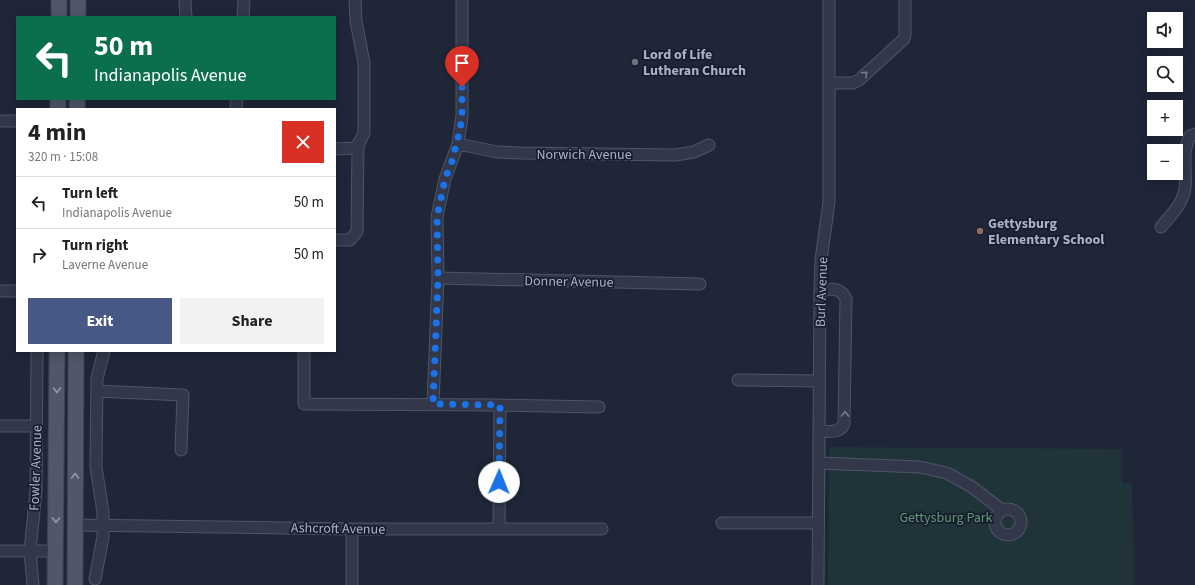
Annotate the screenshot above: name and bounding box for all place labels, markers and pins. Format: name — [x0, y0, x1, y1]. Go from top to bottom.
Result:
place label: Lord of Life Lutheran Church — [643, 45, 746, 81]
pin — [445, 46, 479, 87]
marker: Lord of Life Lutheran Church — [630, 57, 640, 67]
place label: Gettysburg Elementary School — [988, 214, 1104, 250]
marker: Gettysburg Elementary School — [975, 226, 985, 236]

